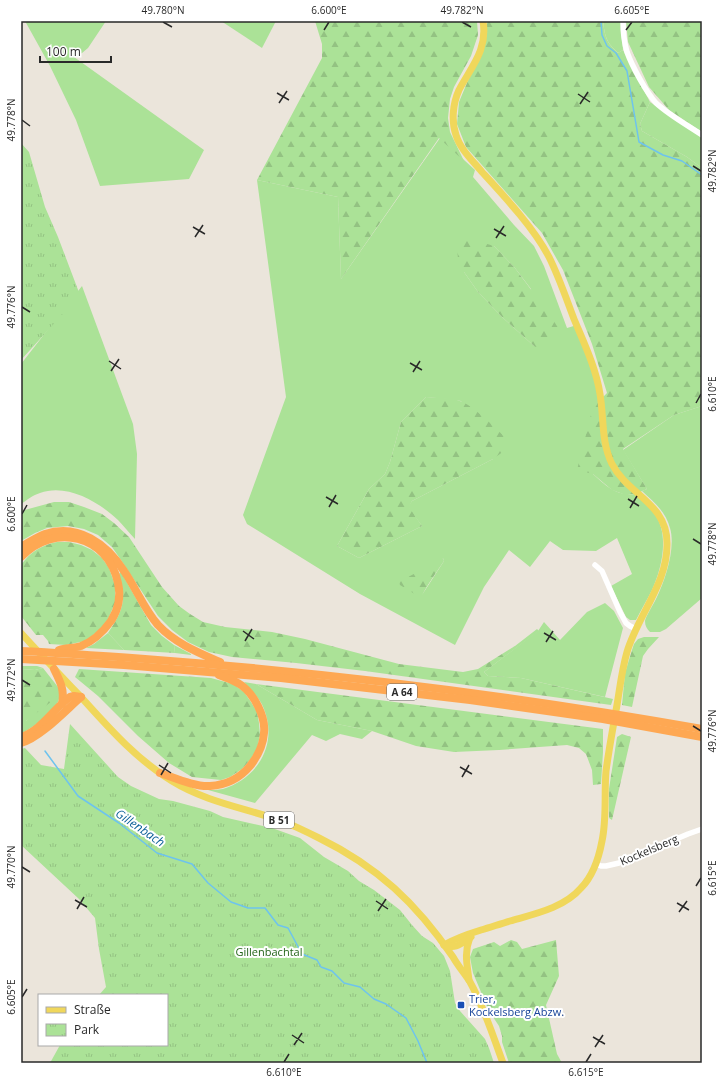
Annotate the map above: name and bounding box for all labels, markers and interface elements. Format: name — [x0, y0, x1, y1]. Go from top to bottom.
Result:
text: 49.780°N — [141, 3, 185, 17]
text: 6.600°E — [311, 3, 347, 17]
text: 49.782°N — [440, 3, 484, 17]
text: 6.605°E — [614, 3, 650, 17]
scale bar — [40, 38, 111, 64]
text: 100 m — [46, 43, 81, 60]
text: 49.778°N — [4, 98, 18, 142]
text: 49.782°N — [705, 149, 719, 193]
text: 49.776°N — [4, 285, 18, 329]
text: 6.610°E — [705, 376, 719, 412]
text: 6.600°E — [4, 496, 18, 532]
text: 49.778°N — [705, 522, 719, 566]
text: 49.772°N — [4, 658, 18, 702]
road number: A 64 — [387, 684, 417, 700]
text: 49.776°N — [705, 709, 719, 753]
water label: Gillenbach — [112, 805, 168, 850]
road number: B 51 — [264, 812, 294, 828]
street label: Kockelsberg — [617, 831, 680, 869]
text: 49.770°N — [4, 845, 18, 889]
text: 6.615°E — [705, 860, 719, 896]
park label: Gillenbachtal — [236, 944, 302, 959]
text: 6.605°E — [4, 979, 18, 1015]
place label: Trier, Kockelsberg Abzw. — [469, 991, 564, 1019]
legend — [38, 994, 168, 1046]
marker: Trier, Kockelsberg Abzw. — [456, 1000, 466, 1010]
text: Straße — [74, 1001, 111, 1018]
text: Park — [74, 1021, 100, 1038]
text: 6.610°E — [266, 1065, 302, 1079]
text: 6.615°E — [568, 1065, 604, 1079]

